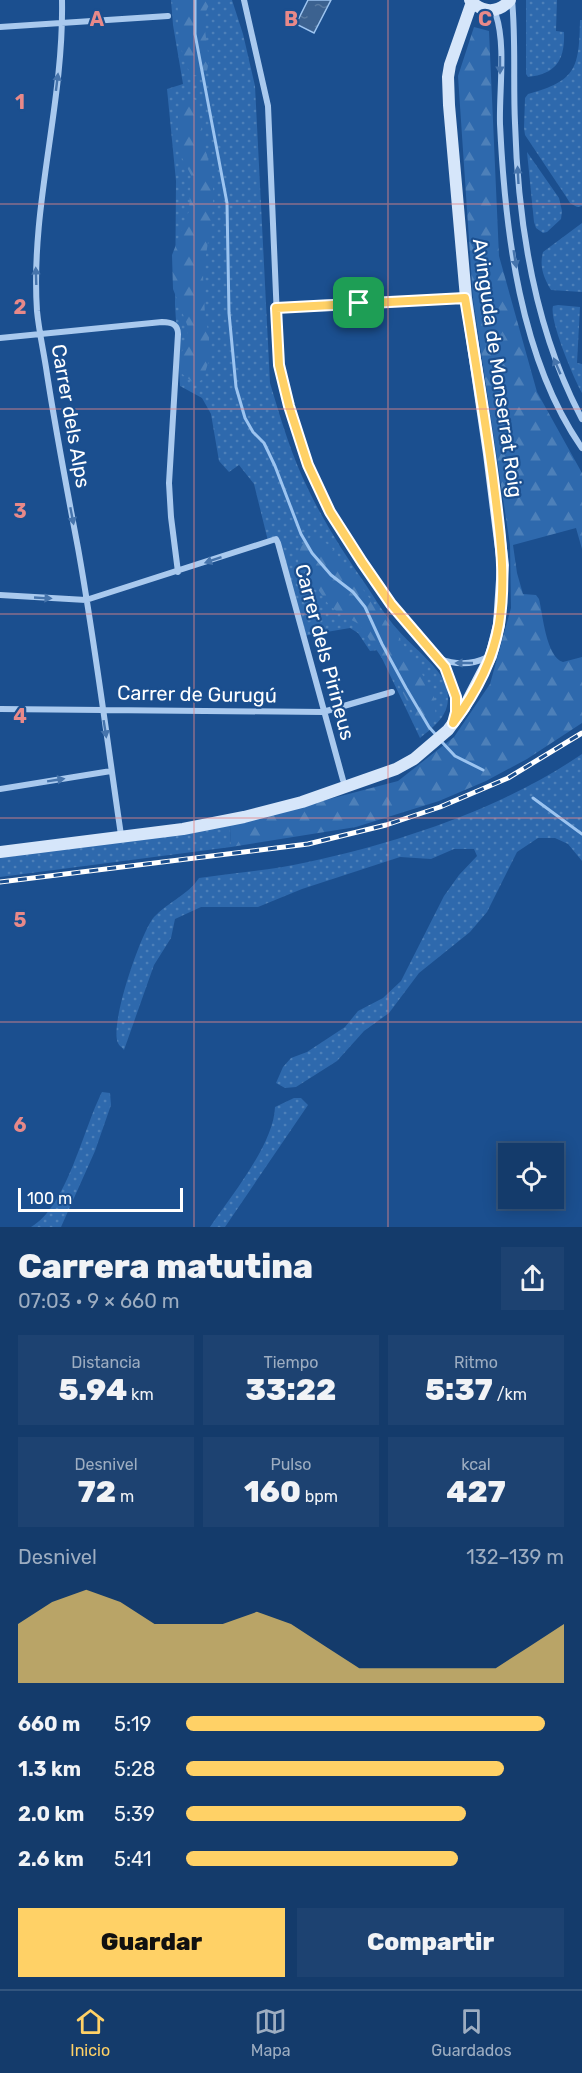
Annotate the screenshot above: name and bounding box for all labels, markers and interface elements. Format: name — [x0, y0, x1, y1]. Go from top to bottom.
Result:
text: A — [90, 7, 105, 31]
text: B — [284, 7, 298, 31]
text: C — [478, 7, 492, 31]
one-way arrow — [495, 55, 505, 74]
one-way arrow — [53, 73, 62, 92]
text: 1 — [15, 90, 25, 114]
one-way arrow — [513, 166, 523, 185]
street label: Avinguda de Monserrat Roig — [468, 237, 528, 499]
one-way arrow — [510, 250, 519, 269]
one-way arrow — [32, 266, 41, 285]
pin — [333, 277, 384, 328]
icon: arrive — [342, 286, 375, 319]
text: 2 — [14, 295, 27, 319]
street label: Carrer dels Alps — [47, 342, 95, 490]
one-way arrow — [552, 357, 561, 375]
text: 3 — [13, 499, 27, 523]
one-way arrow — [68, 507, 77, 526]
one-way arrow — [204, 556, 222, 566]
street label: Carrer dels Pirineus — [290, 561, 360, 743]
one-way arrow — [33, 593, 52, 602]
one-way arrow — [454, 658, 473, 668]
street label: Carrer de Gurugú — [117, 681, 277, 707]
text: 4 — [13, 704, 27, 728]
one-way arrow — [101, 720, 110, 739]
one-way arrow — [46, 776, 65, 785]
text: 5 — [14, 908, 27, 932]
text: 6 — [13, 1113, 27, 1137]
map controls — [498, 1143, 564, 1209]
button: locate — [498, 1143, 564, 1209]
scale bar — [18, 1185, 183, 1212]
text: 100 m — [27, 1189, 72, 1208]
text: Carrera matutina — [18, 1247, 313, 1286]
button: share — [501, 1247, 564, 1310]
text: 07:03 · 9 × 660 m — [18, 1289, 180, 1313]
text: Distancia — [71, 1353, 141, 1372]
text: Tiempo — [264, 1353, 319, 1372]
text: Ritmo — [454, 1353, 498, 1372]
text: 5.94 — [58, 1372, 127, 1408]
text: 33:22 — [246, 1372, 336, 1408]
text: 5:37 — [425, 1372, 493, 1408]
text: km — [127, 1385, 154, 1404]
text: /km — [493, 1385, 527, 1404]
text: Desnivel — [74, 1455, 138, 1474]
text: Pulso — [270, 1455, 312, 1474]
text: kcal — [461, 1455, 491, 1474]
text: 72 — [78, 1474, 116, 1510]
text: 160 — [244, 1474, 301, 1510]
text: 427 — [446, 1474, 506, 1510]
text: m — [116, 1487, 134, 1506]
text: bpm — [301, 1487, 338, 1506]
text: Desnivel — [18, 1545, 97, 1569]
text: 132–139 m — [466, 1545, 564, 1569]
text: 660 m — [18, 1712, 80, 1736]
text: 5:19 — [114, 1712, 151, 1736]
text: 1.3 km — [18, 1757, 81, 1781]
text: 5:28 — [114, 1757, 155, 1781]
text: 2.0 km — [18, 1802, 84, 1826]
text: 5:39 — [114, 1802, 155, 1826]
text: 2.6 km — [18, 1847, 84, 1871]
text: 5:41 — [114, 1847, 152, 1871]
button: Guardar — [18, 1908, 285, 1977]
button: Compartir — [297, 1908, 564, 1977]
tab: Inicio — [70, 2005, 110, 2060]
tab: Mapa — [251, 2005, 291, 2060]
tab: Guardados — [431, 2005, 512, 2060]

